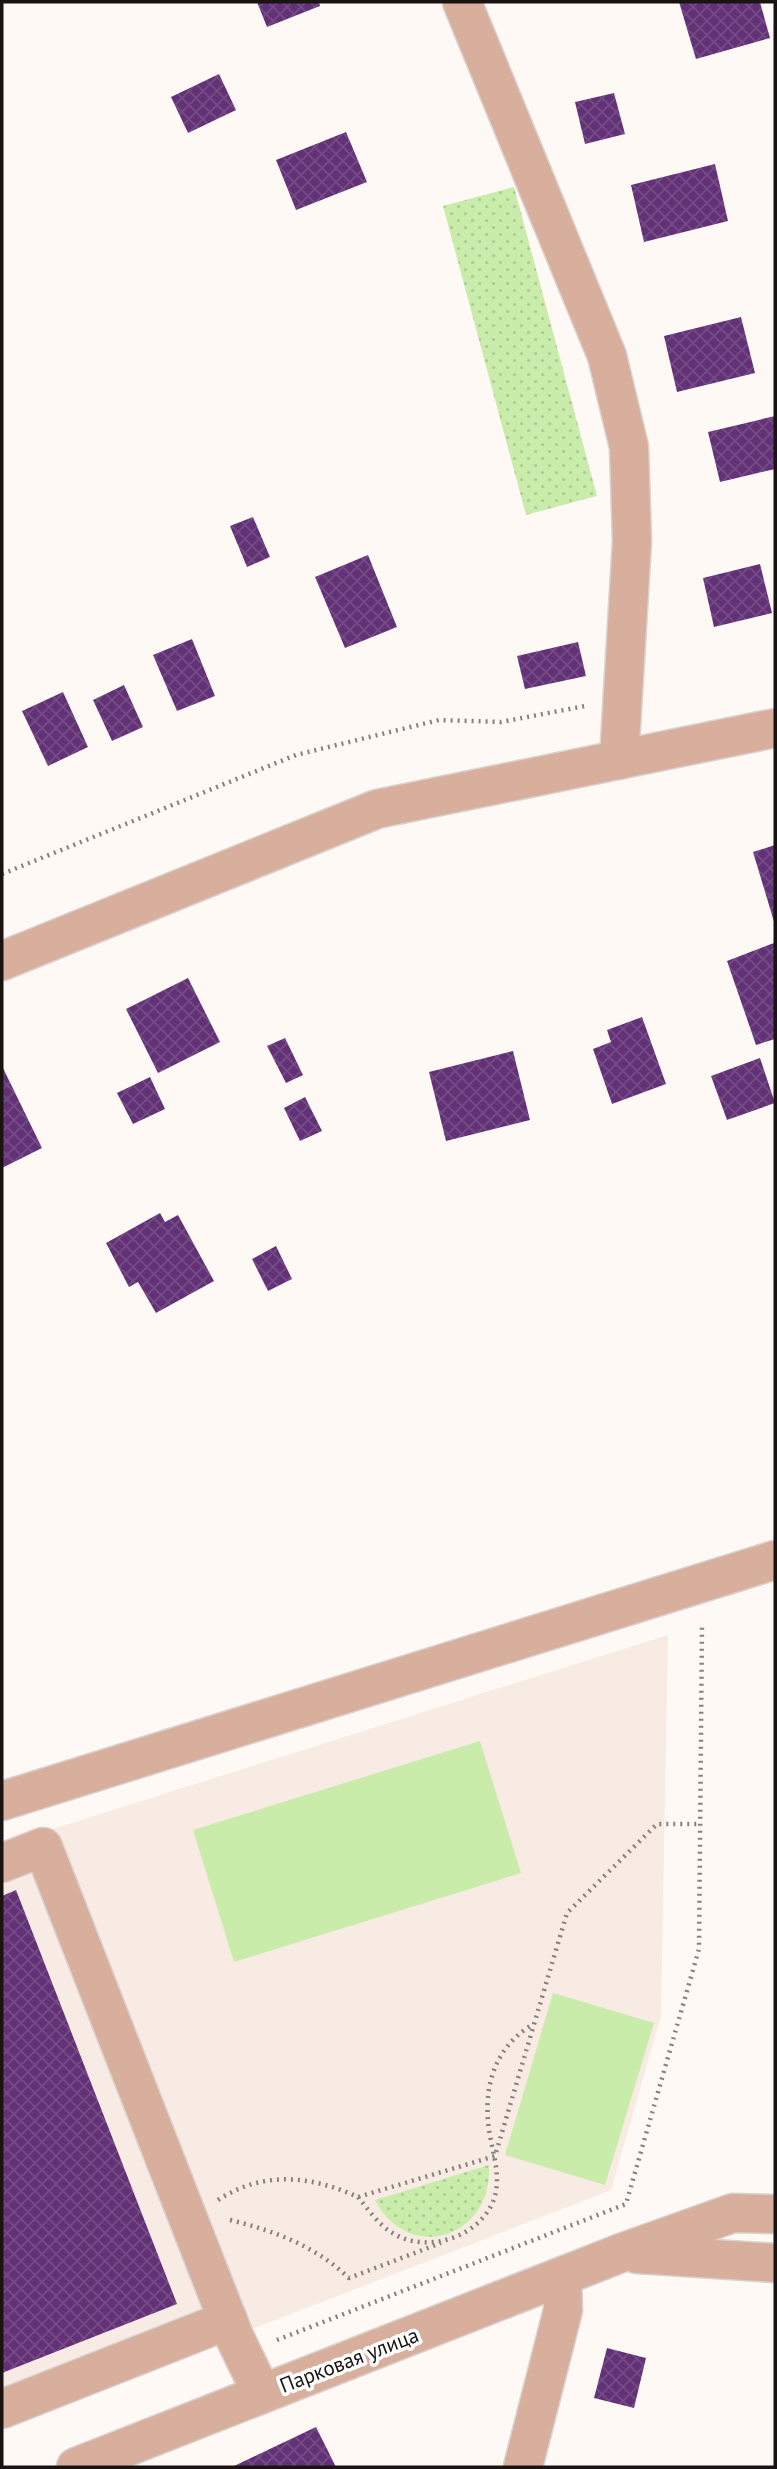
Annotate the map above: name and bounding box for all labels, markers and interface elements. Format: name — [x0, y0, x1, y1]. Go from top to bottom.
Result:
street label: Парковая улица — [276, 2321, 422, 2399]

